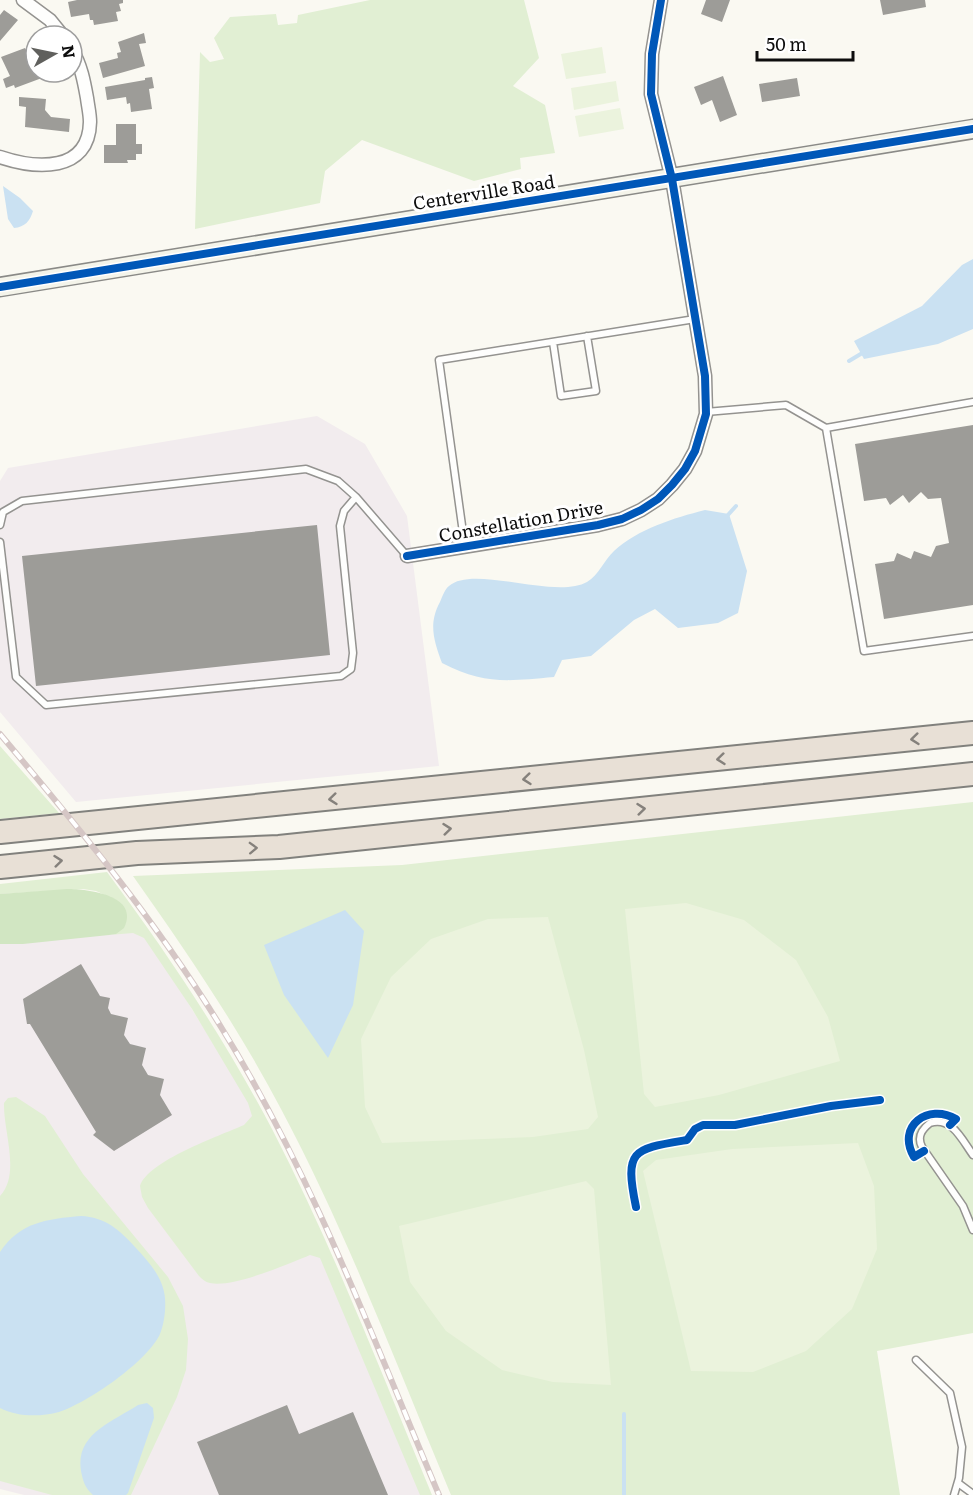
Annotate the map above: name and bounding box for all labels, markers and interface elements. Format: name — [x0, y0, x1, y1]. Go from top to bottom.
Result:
north arrow — [24, 24, 84, 84]
scale bar — [757, 24, 853, 62]
text: 50 m — [766, 30, 807, 57]
text: N — [57, 43, 83, 60]
street label: Centerville Road — [411, 167, 557, 216]
street label: Constellation Drive — [436, 493, 605, 548]
one-way arrow — [910, 732, 919, 745]
one-way arrow — [716, 752, 725, 765]
one-way arrow — [522, 772, 531, 785]
one-way arrow — [328, 792, 337, 804]
one-way arrow — [636, 803, 645, 816]
one-way arrow — [442, 823, 451, 836]
one-way arrow — [248, 841, 257, 854]
one-way arrow — [54, 855, 63, 868]

